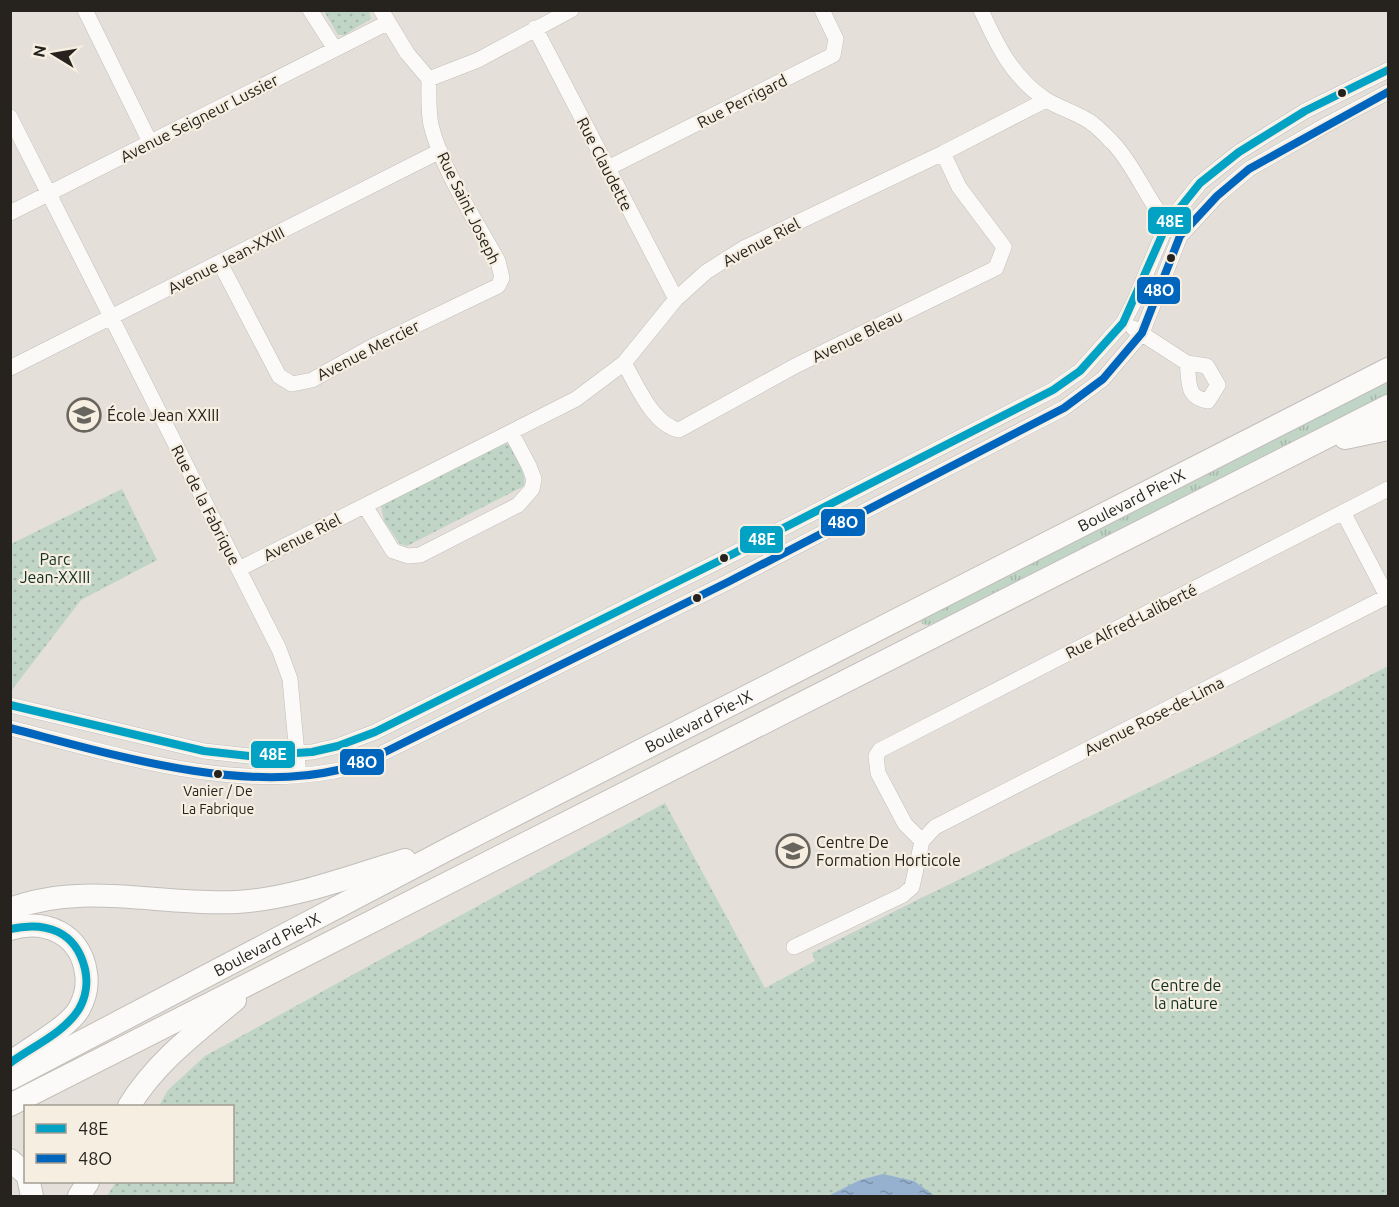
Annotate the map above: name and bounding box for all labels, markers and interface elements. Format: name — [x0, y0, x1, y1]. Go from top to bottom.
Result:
north arrow — [24, 24, 84, 84]
text: N — [29, 44, 49, 59]
street label: Avenue Seigneur Lussier — [117, 70, 281, 166]
street label: Rue Perrigard — [694, 71, 790, 131]
unlabelled marker — [1336, 87, 1348, 99]
street label: Rue Claudette — [574, 114, 636, 214]
street label: Rue Saint Joseph — [434, 149, 504, 267]
line badge: 48E — [1147, 206, 1192, 235]
text: 48E — [1156, 212, 1184, 230]
street label: Avenue Riel — [719, 214, 803, 270]
street label: Avenue Jean-XXIII — [165, 223, 287, 297]
unlabelled marker — [1165, 252, 1177, 264]
line badge: 48O — [1136, 276, 1181, 305]
text: 48O — [1144, 281, 1174, 299]
street label: Avenue Bleau — [809, 306, 905, 366]
street label: Avenue Mercier — [314, 316, 422, 384]
school or university icon: École Jean XXIII — [66, 397, 102, 433]
place label: École Jean XXIII — [107, 404, 219, 424]
street label: Rue de la Fabrique — [168, 442, 244, 568]
street label: Boulevard Pie-IX — [1075, 465, 1188, 535]
line badge: 48O — [820, 508, 866, 537]
street label: Avenue Riel — [260, 510, 344, 564]
text: 48O — [828, 513, 858, 531]
line badge: 48E — [739, 525, 784, 554]
text: 48E — [748, 530, 776, 548]
park label: Parc Jean-XXIII — [20, 550, 90, 586]
unlabelled marker — [718, 552, 730, 564]
street label: Rue Alfred-Laliberté — [1062, 580, 1200, 662]
unlabelled marker — [691, 592, 703, 604]
street label: Avenue Rose-de-Lima — [1081, 673, 1227, 759]
street label: Boulevard Pie-IX — [642, 686, 755, 756]
line badge: 48E — [250, 740, 296, 769]
text: 48E — [259, 745, 287, 763]
line badge: 48O — [339, 748, 385, 776]
text: 48O — [347, 753, 377, 771]
marker: Vanier / De La Fabrique — [212, 768, 224, 780]
place label: Vanier / De La Fabrique — [182, 783, 254, 817]
school or university icon: Centre De Formation Horticole — [775, 833, 811, 869]
place label: Centre De Formation Horticole — [816, 833, 961, 869]
street label: Boulevard Pie-IX — [210, 909, 323, 980]
park label: Centre de la nature — [1151, 976, 1221, 1012]
legend — [24, 1105, 234, 1183]
text: 48E — [78, 1118, 108, 1138]
text: 48O — [78, 1148, 112, 1168]

